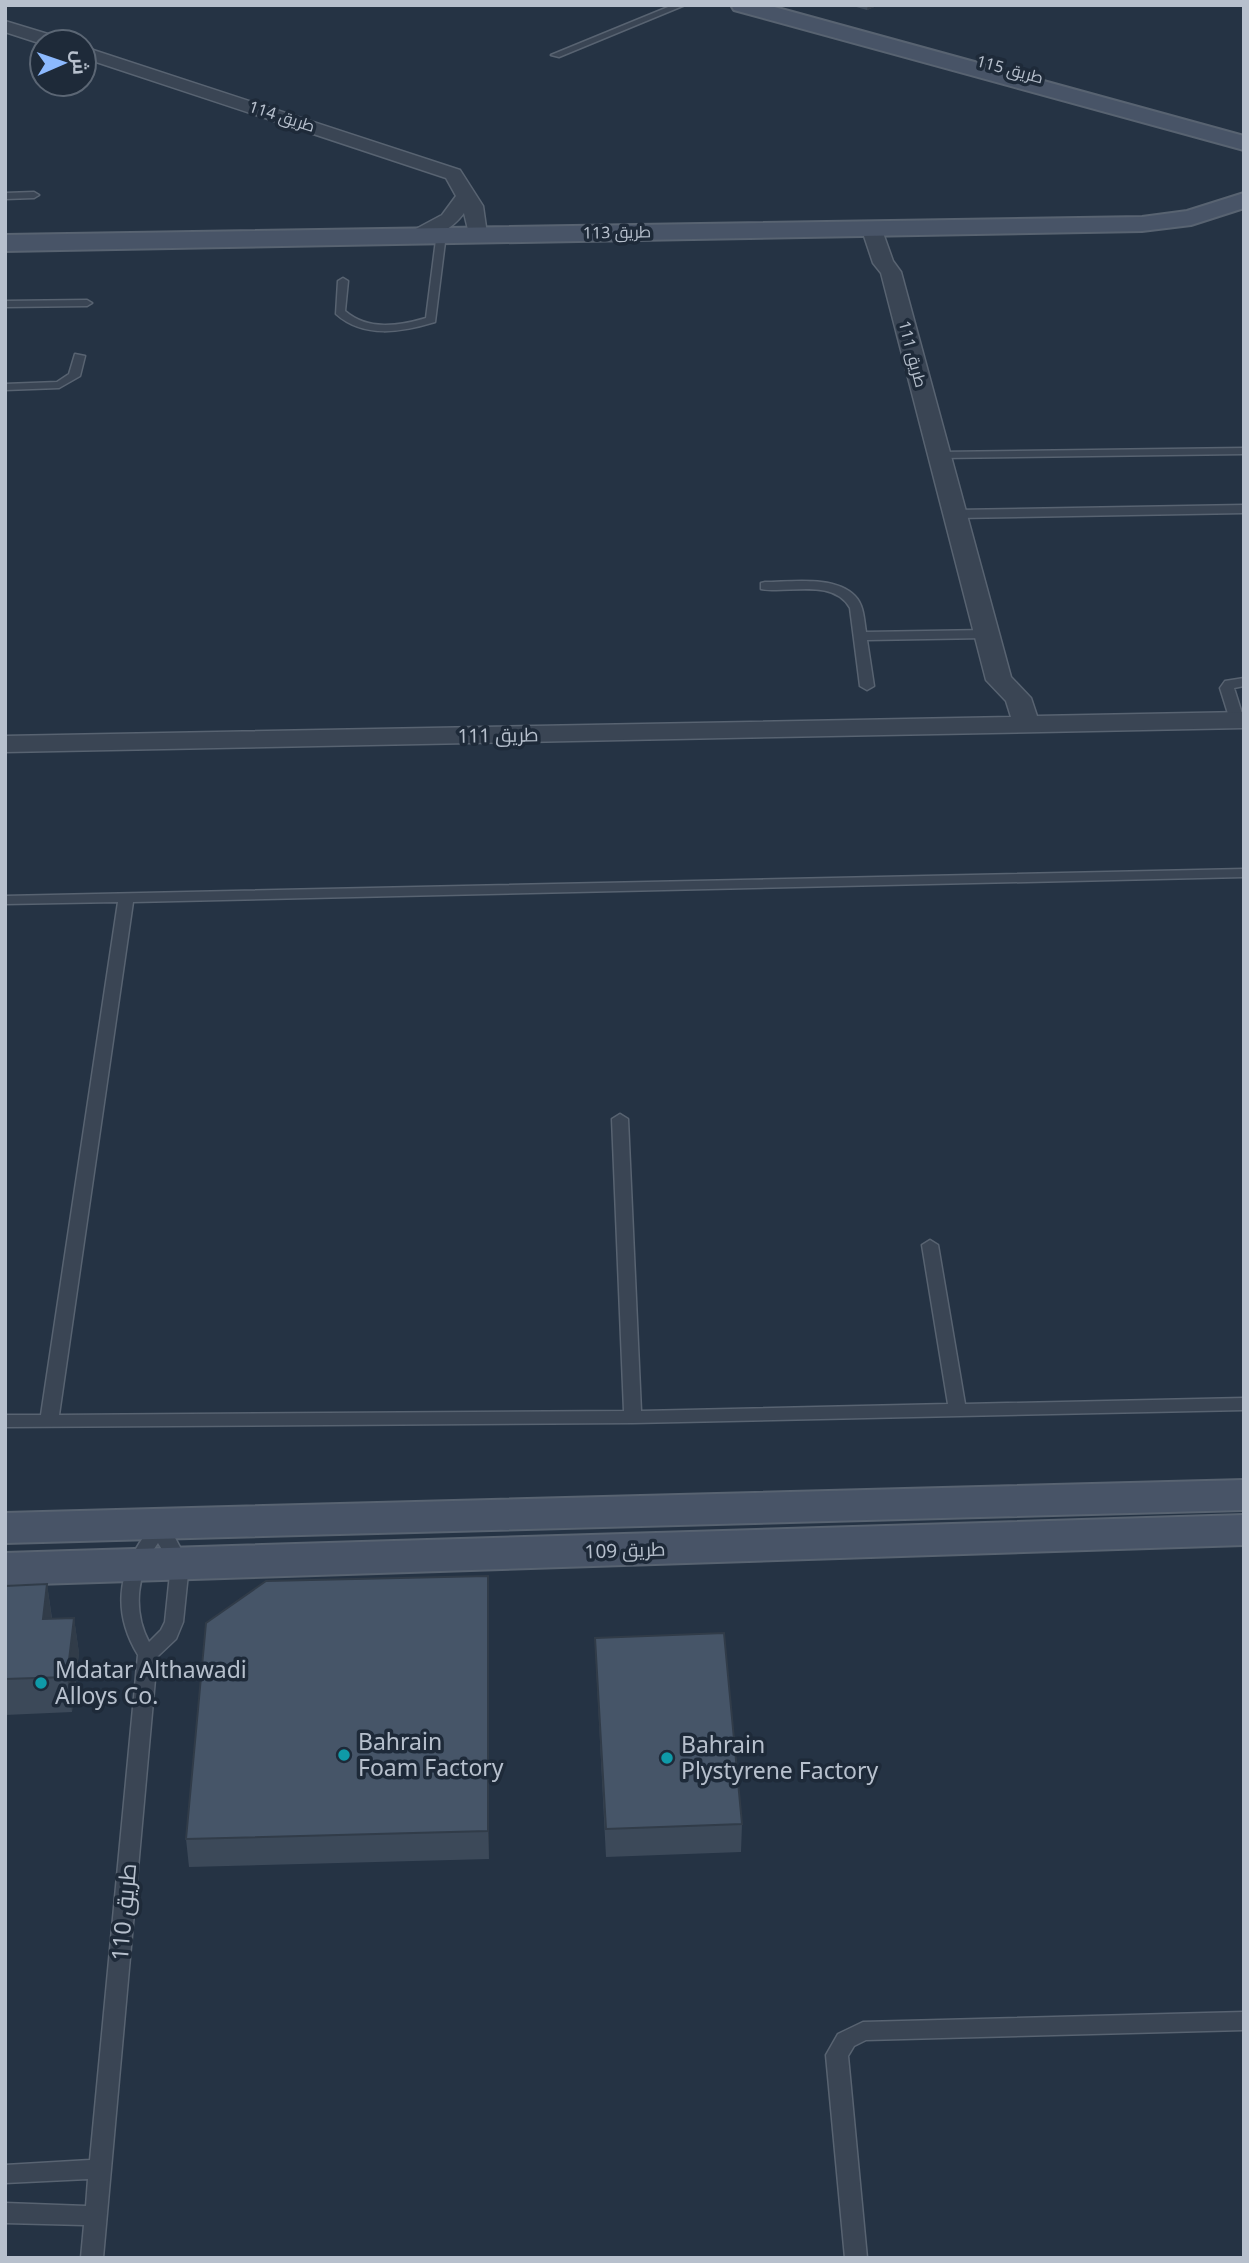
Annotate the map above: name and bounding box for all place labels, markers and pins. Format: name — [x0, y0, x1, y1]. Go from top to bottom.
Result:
place label: Mdatar Althawadi Alloys Co. — [55, 1653, 247, 1711]
marker: Mdatar Althawadi Alloys Co. — [33, 1675, 49, 1691]
place label: Bahrain Foam Factory — [358, 1725, 504, 1783]
place label: Bahrain Plystyrene Factory — [681, 1728, 878, 1786]
marker: Bahrain Foam Factory — [336, 1747, 352, 1763]
marker: Bahrain Plystyrene Factory — [659, 1750, 675, 1766]

